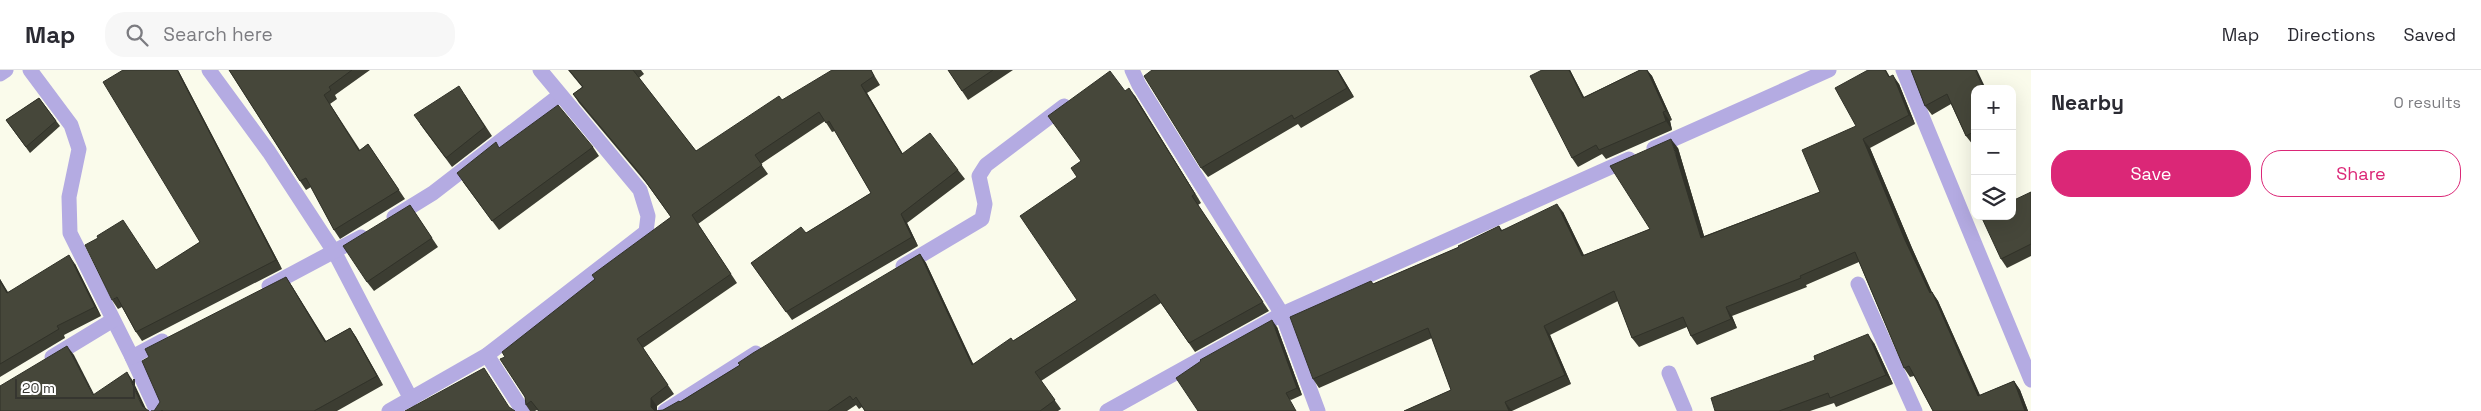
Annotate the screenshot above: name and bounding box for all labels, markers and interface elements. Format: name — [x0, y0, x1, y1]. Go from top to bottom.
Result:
search box — [105, 12, 455, 57]
text: Map — [25, 19, 75, 50]
icon: search — [123, 21, 151, 49]
text: Search here — [163, 22, 273, 47]
text: Map — [2222, 23, 2259, 46]
text: Directions — [2287, 23, 2376, 46]
text: Saved — [2404, 23, 2456, 46]
map controls — [1971, 85, 2016, 220]
button: + — [1971, 85, 2016, 130]
text: Nearby — [2051, 89, 2124, 116]
text: 0 results — [2393, 92, 2461, 113]
button: − — [1971, 130, 2016, 175]
button: Save — [2051, 150, 2251, 197]
button: Share — [2261, 150, 2461, 197]
button: layers — [1971, 175, 2016, 220]
scale bar — [15, 376, 135, 399]
text: 20 m — [22, 379, 55, 397]

